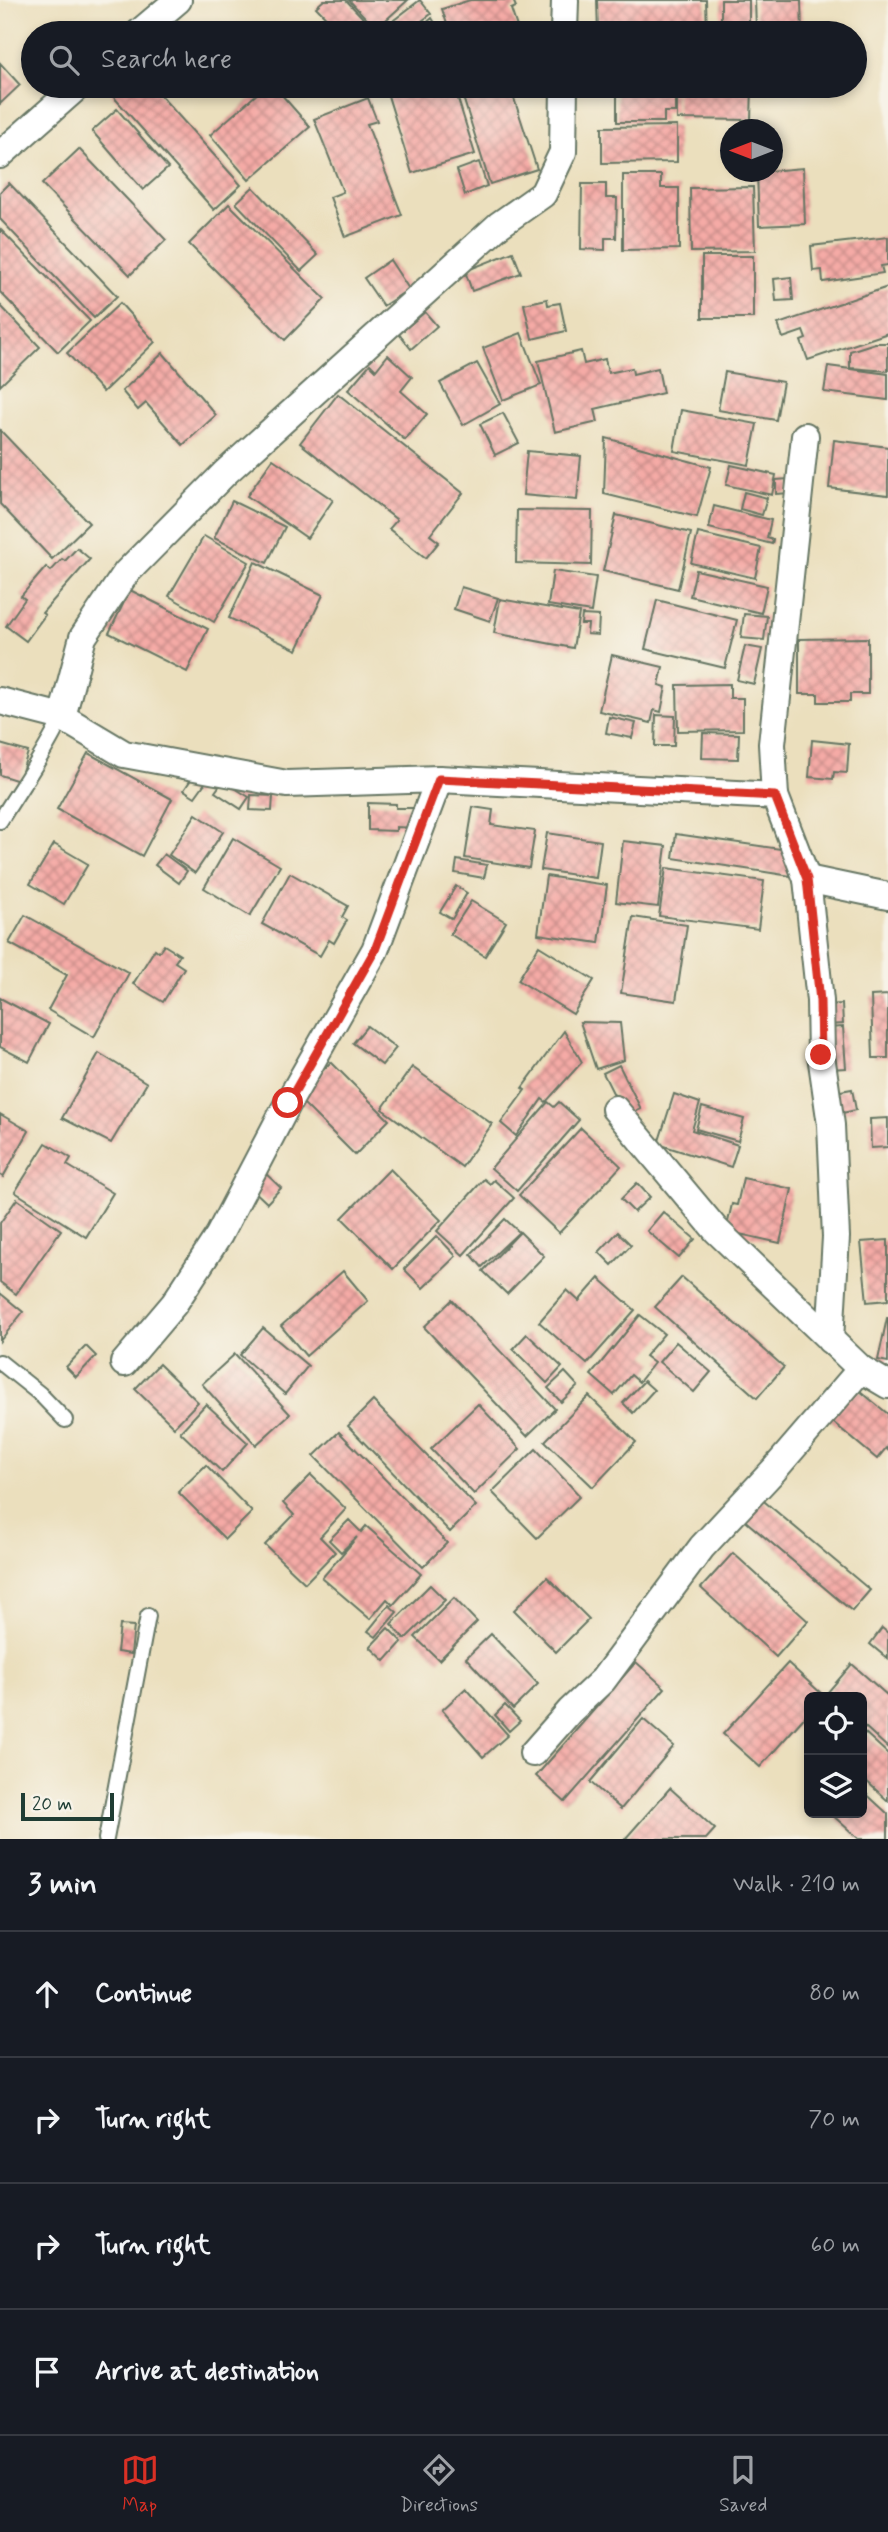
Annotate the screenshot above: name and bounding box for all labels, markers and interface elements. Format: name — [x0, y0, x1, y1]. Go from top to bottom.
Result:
search box — [21, 21, 867, 98]
icon: search — [45, 41, 83, 79]
text: Search here — [101, 43, 232, 77]
north arrow — [720, 119, 783, 182]
route end — [805, 1039, 836, 1070]
route start — [272, 1087, 303, 1118]
map controls — [804, 1692, 867, 1818]
button: locate — [804, 1692, 867, 1755]
button: layers — [804, 1755, 867, 1818]
scale bar — [21, 1790, 114, 1822]
text: 20 m — [32, 1792, 72, 1817]
text: 3 min — [28, 1865, 97, 1904]
text: Walk · 210 m — [733, 1870, 860, 1900]
icon: ahead — [28, 1975, 66, 2013]
text: Continue — [95, 1977, 192, 2011]
text: 80 m — [809, 1979, 860, 2009]
icon: right — [28, 2101, 66, 2139]
text: Turn right — [95, 2103, 211, 2137]
text: 70 m — [808, 2105, 860, 2135]
icon: right — [28, 2227, 66, 2265]
text: Turn right — [95, 2229, 211, 2263]
text: 60 m — [811, 2231, 860, 2261]
icon: arrive — [28, 2353, 66, 2391]
text: Arrive at destination — [95, 2355, 319, 2389]
tab: Map — [121, 2451, 159, 2518]
tab: Directions — [400, 2451, 478, 2518]
tab: Saved — [719, 2451, 767, 2518]

